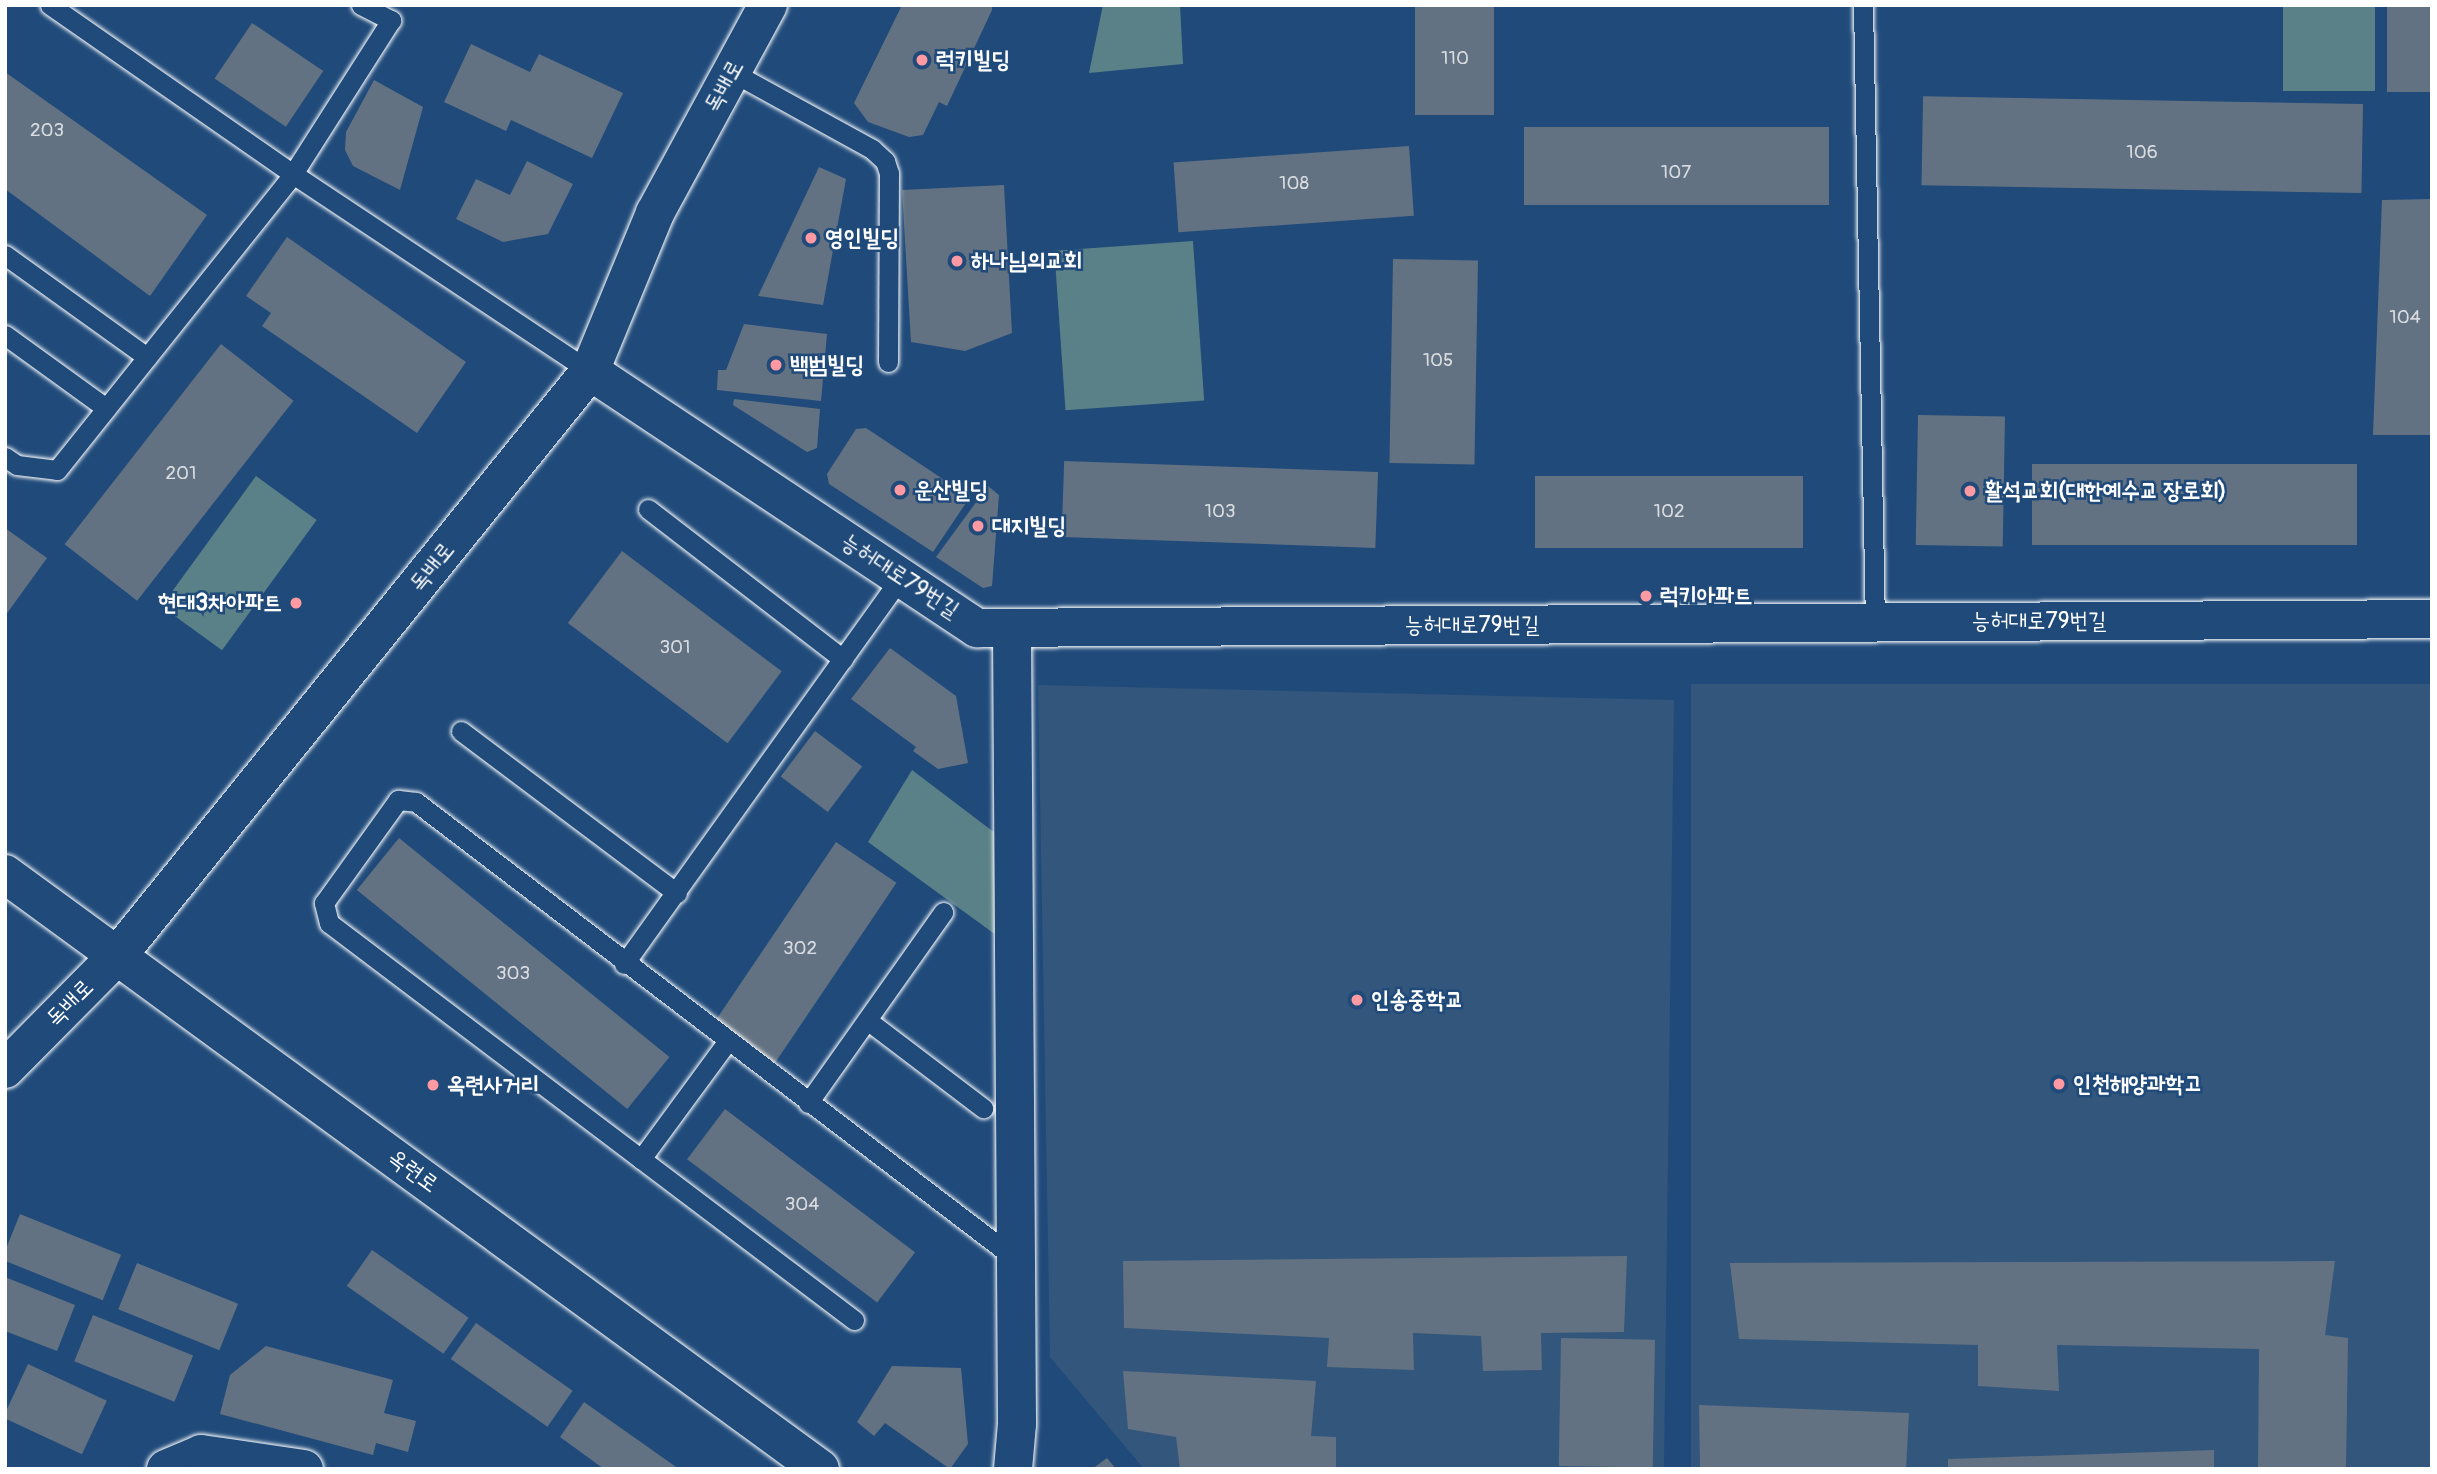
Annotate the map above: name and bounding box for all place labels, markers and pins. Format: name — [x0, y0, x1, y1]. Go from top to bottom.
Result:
place label: 럭키빌딩 — [936, 46, 1010, 74]
marker: 럭키빌딩 — [914, 52, 930, 68]
place label: 영인빌딩 — [825, 224, 899, 252]
marker: 영인빌딩 — [803, 230, 819, 246]
place label: 하나님의교회 — [971, 247, 1082, 275]
marker: 하나님의교회 — [949, 253, 965, 269]
place label: 백범빌딩 — [790, 351, 864, 379]
marker: 백범빌딩 — [768, 357, 784, 373]
place label: 운산빌딩 — [914, 476, 988, 504]
place label: 활석교회(대한예수교 장로회) — [1984, 477, 2226, 505]
marker: 운산빌딩 — [892, 482, 908, 498]
marker: 활석교회(대한예수교 장로회) — [1962, 483, 1978, 499]
place label: 대지빌딩 — [992, 512, 1066, 540]
marker: 대지빌딩 — [970, 518, 986, 534]
place label: 럭키아파트 — [1660, 582, 1753, 610]
marker: 럭키아파트 — [1638, 588, 1654, 604]
place label: 현대3차아파트 — [158, 589, 282, 617]
marker: 현대3차아파트 — [288, 595, 304, 611]
place label: 인송중학교 — [1371, 986, 1464, 1014]
marker: 인송중학교 — [1349, 992, 1365, 1008]
place label: 인천해양과학고 — [2073, 1070, 2203, 1098]
place label: 옥련사거리 — [447, 1071, 540, 1099]
marker: 인천해양과학고 — [2051, 1076, 2067, 1092]
marker: 옥련사거리 — [425, 1077, 441, 1093]

